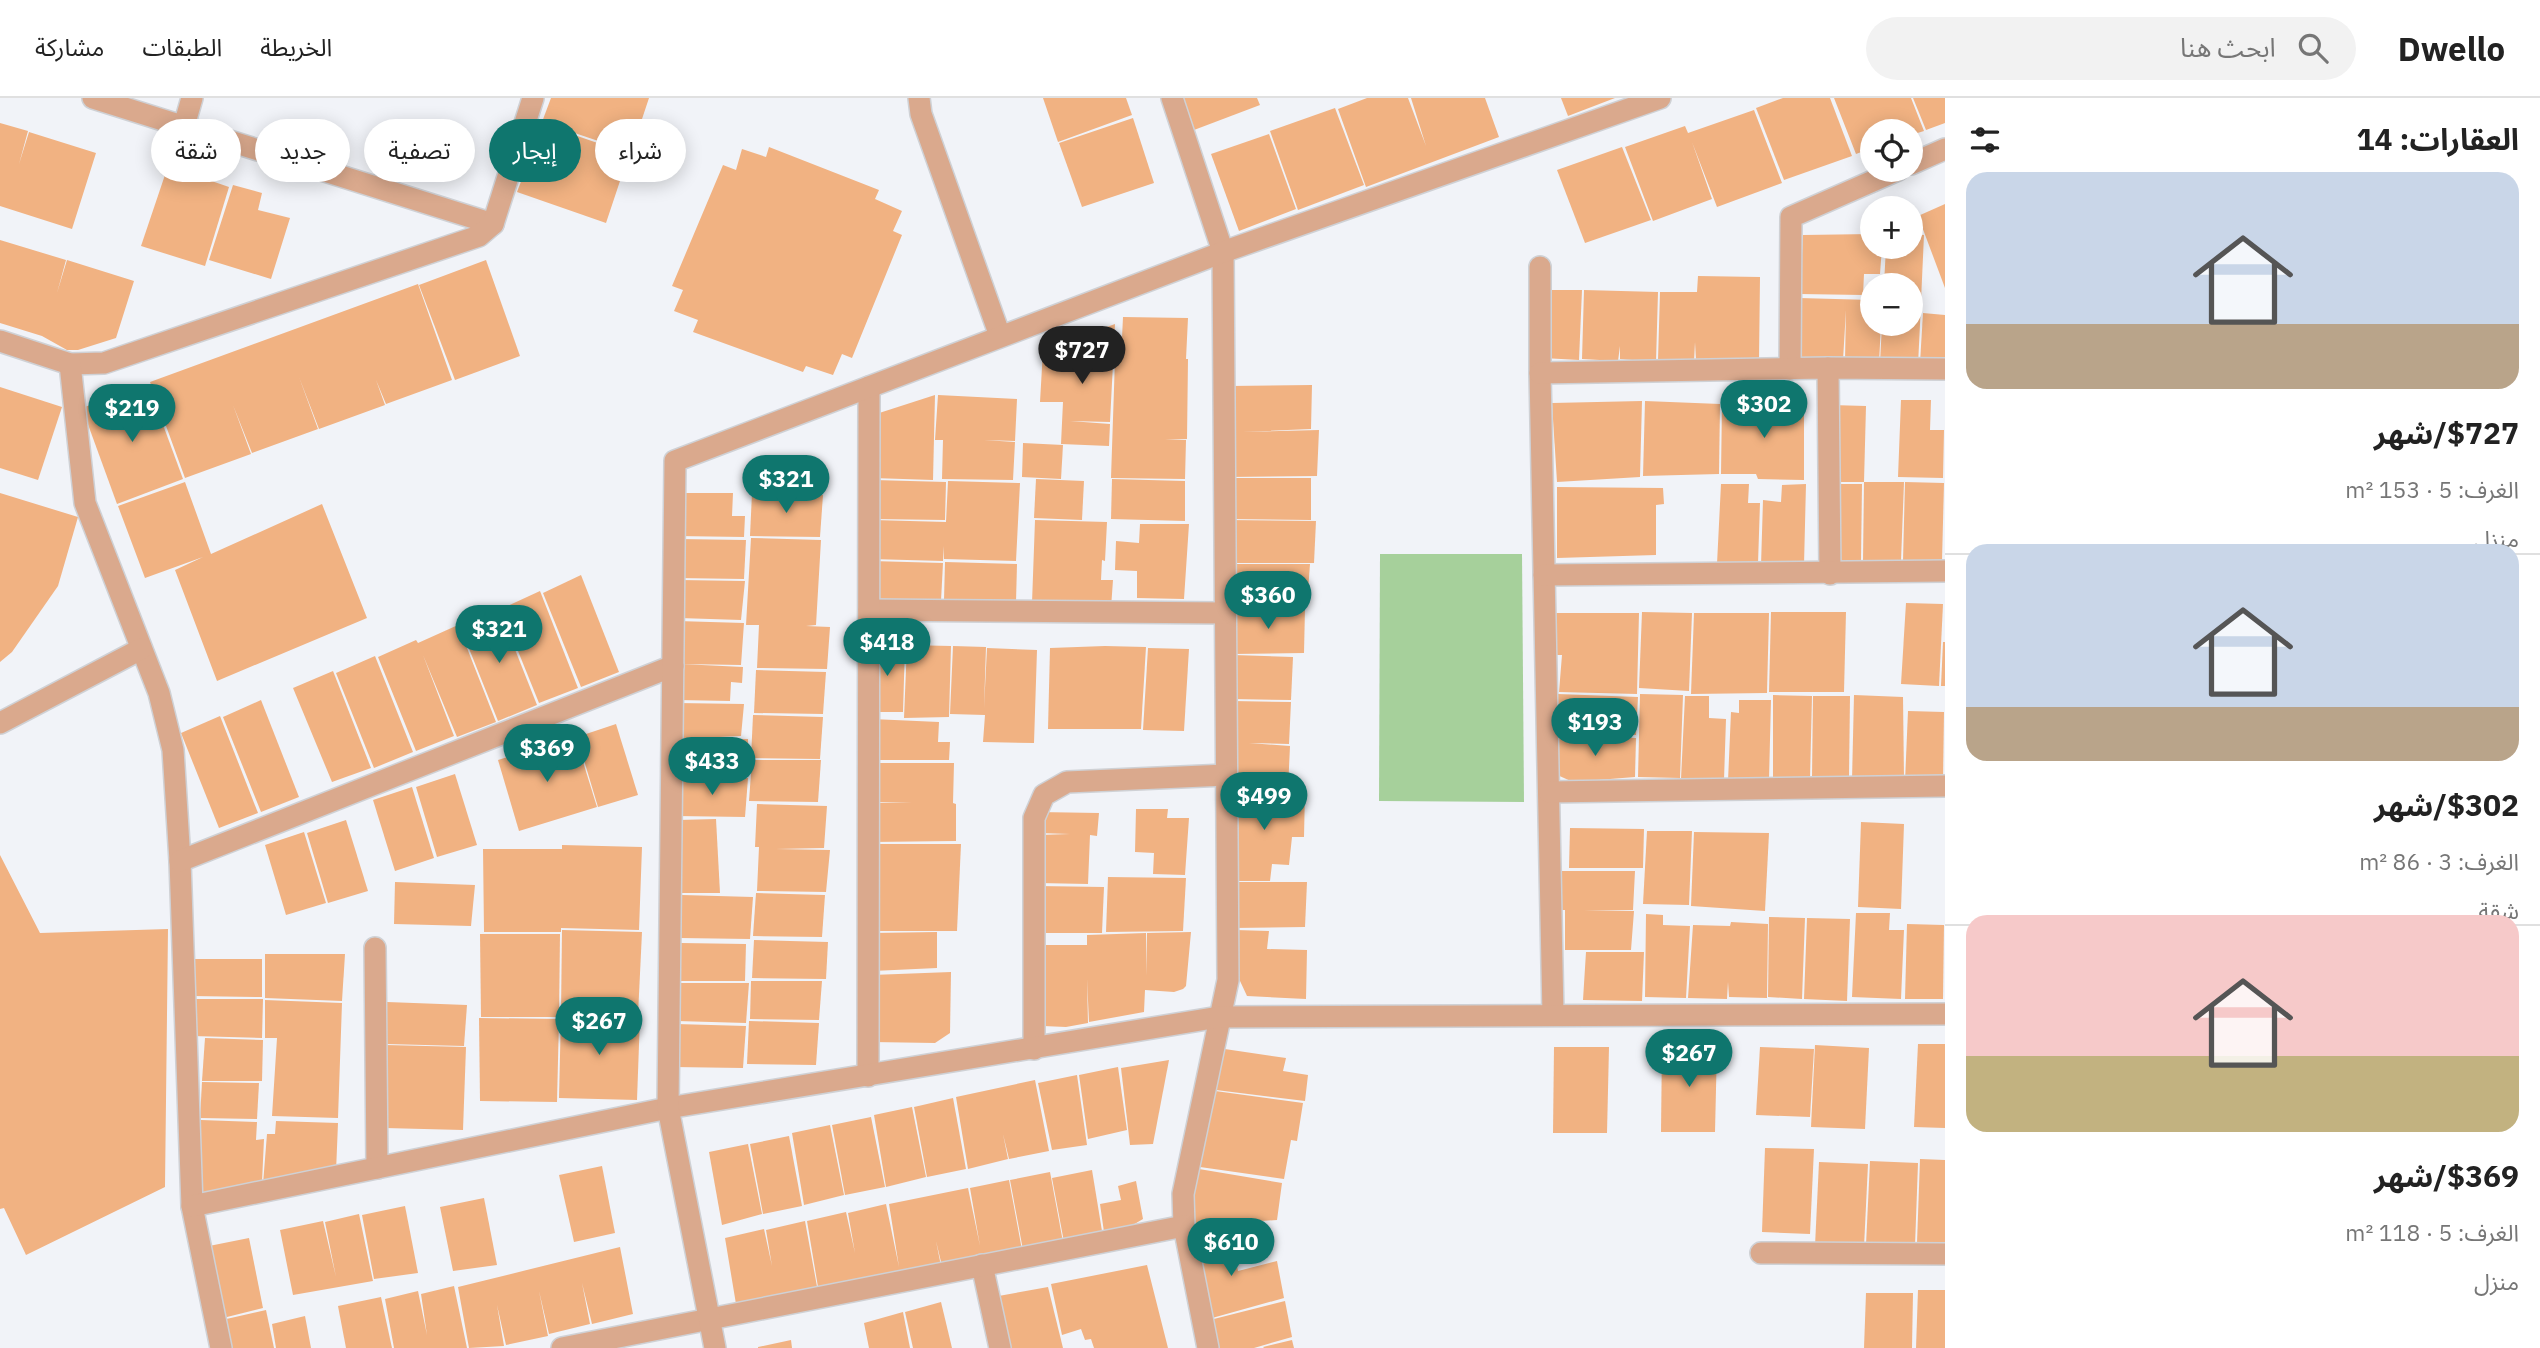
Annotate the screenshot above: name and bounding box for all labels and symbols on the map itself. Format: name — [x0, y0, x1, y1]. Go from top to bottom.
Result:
pin: $727 — [1041, 327, 1123, 386]
pin: $302 — [1723, 380, 1805, 440]
pin: $219 — [91, 384, 173, 444]
pin: $321 — [745, 456, 827, 515]
pin: $360 — [1227, 572, 1309, 631]
pin: $321 — [458, 606, 540, 665]
pin: $418 — [846, 618, 928, 678]
pin: $193 — [1554, 698, 1636, 758]
pin: $369 — [506, 724, 588, 784]
pin: $433 — [671, 738, 753, 797]
pin: $499 — [1223, 772, 1305, 832]
pin: $267 — [558, 998, 640, 1057]
pin: $267 — [1648, 1030, 1730, 1089]
pin: $610 — [1190, 1218, 1272, 1278]

